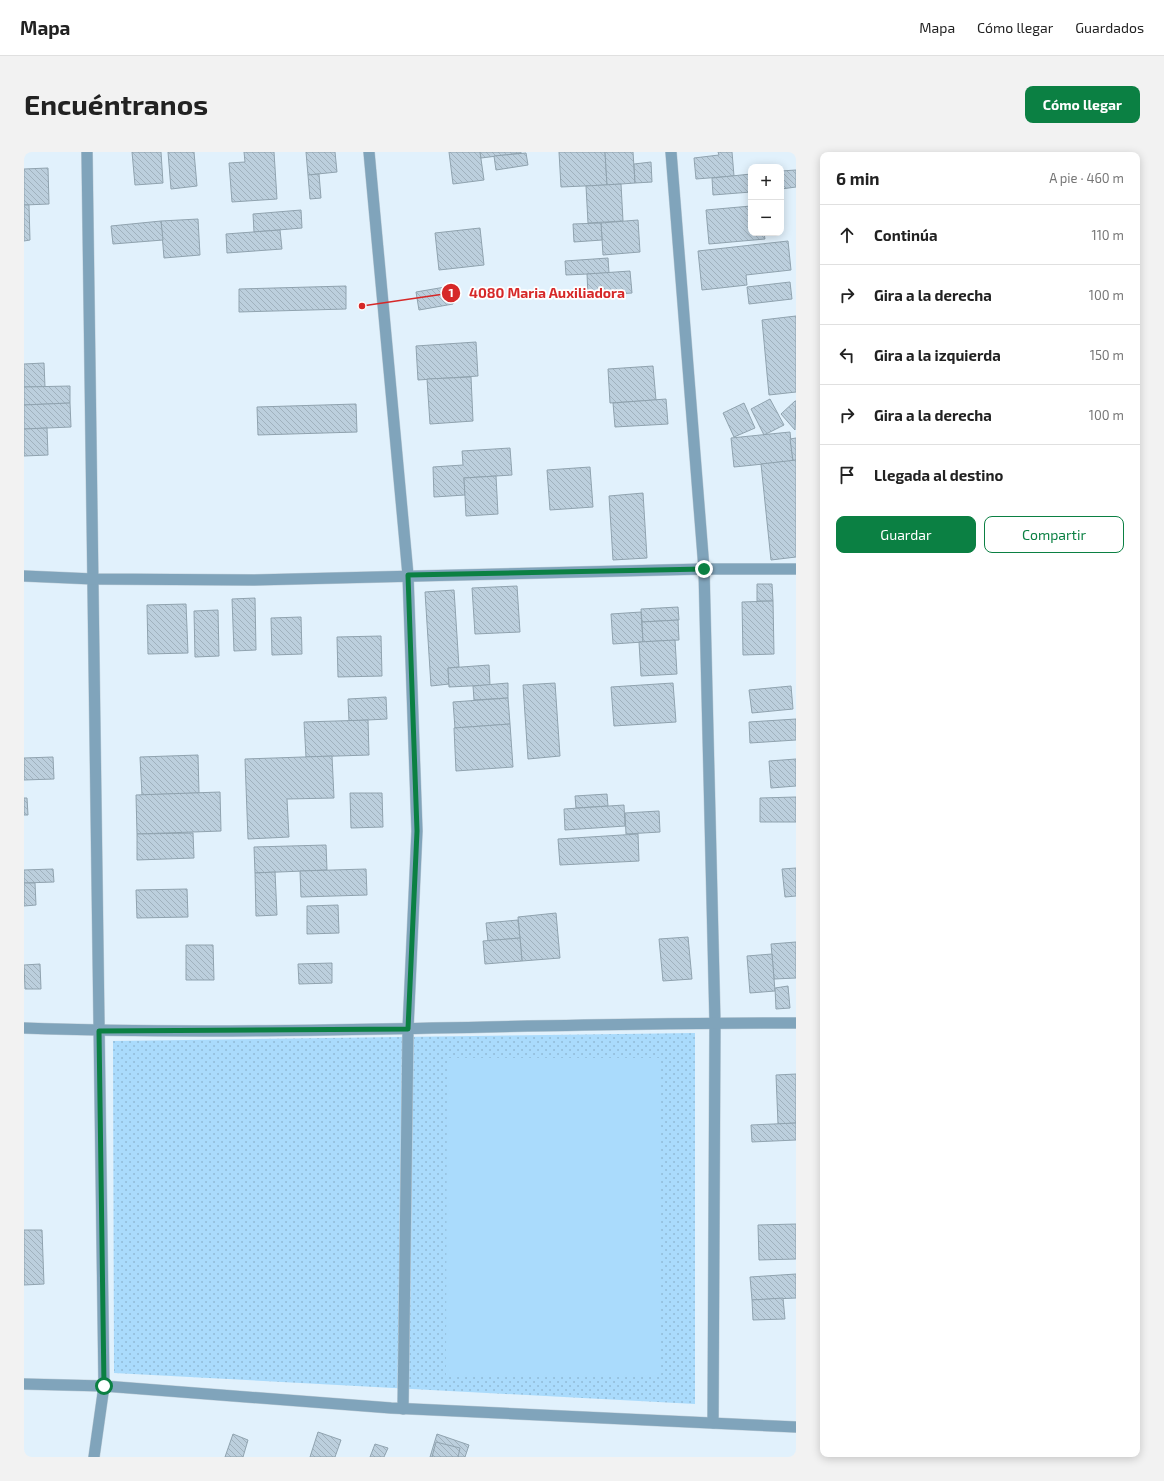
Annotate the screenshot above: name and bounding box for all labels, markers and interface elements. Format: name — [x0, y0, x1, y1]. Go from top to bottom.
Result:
text: Mapa — [20, 16, 70, 39]
text: Mapa — [919, 19, 955, 36]
text: Cómo llegar — [977, 19, 1053, 36]
text: Guardados — [1075, 19, 1144, 36]
button: Cómo llegar — [1025, 86, 1140, 123]
text: Encuéntranos — [24, 87, 208, 121]
map controls — [748, 164, 784, 236]
button: + — [748, 164, 784, 200]
text: 6 min — [836, 168, 880, 188]
text: A pie · 460 m — [1049, 170, 1124, 186]
button: − — [748, 200, 784, 236]
icon: ahead — [836, 224, 858, 246]
text: Continúa — [874, 226, 937, 244]
text: 110 m — [1092, 227, 1124, 243]
callout: 4080 Maria Auxiliadora — [441, 280, 633, 306]
text: 4080 Maria Auxiliadora — [469, 284, 625, 301]
icon: right — [836, 284, 858, 306]
text: 1 — [448, 285, 454, 299]
text: Gira a la derecha — [874, 286, 992, 304]
text: 100 m — [1089, 287, 1124, 303]
icon: left — [836, 344, 858, 366]
text: Gira a la izquierda — [874, 346, 1001, 364]
text: 150 m — [1090, 347, 1124, 363]
icon: right — [836, 404, 858, 426]
text: Gira a la derecha — [874, 406, 992, 424]
text: 100 m — [1089, 407, 1124, 423]
icon: arrive — [836, 464, 858, 486]
text: Llegada al destino — [874, 466, 1003, 484]
button: Guardar — [836, 516, 976, 553]
button: Compartir — [984, 516, 1124, 553]
route end — [695, 560, 713, 578]
route start — [95, 1377, 113, 1395]

